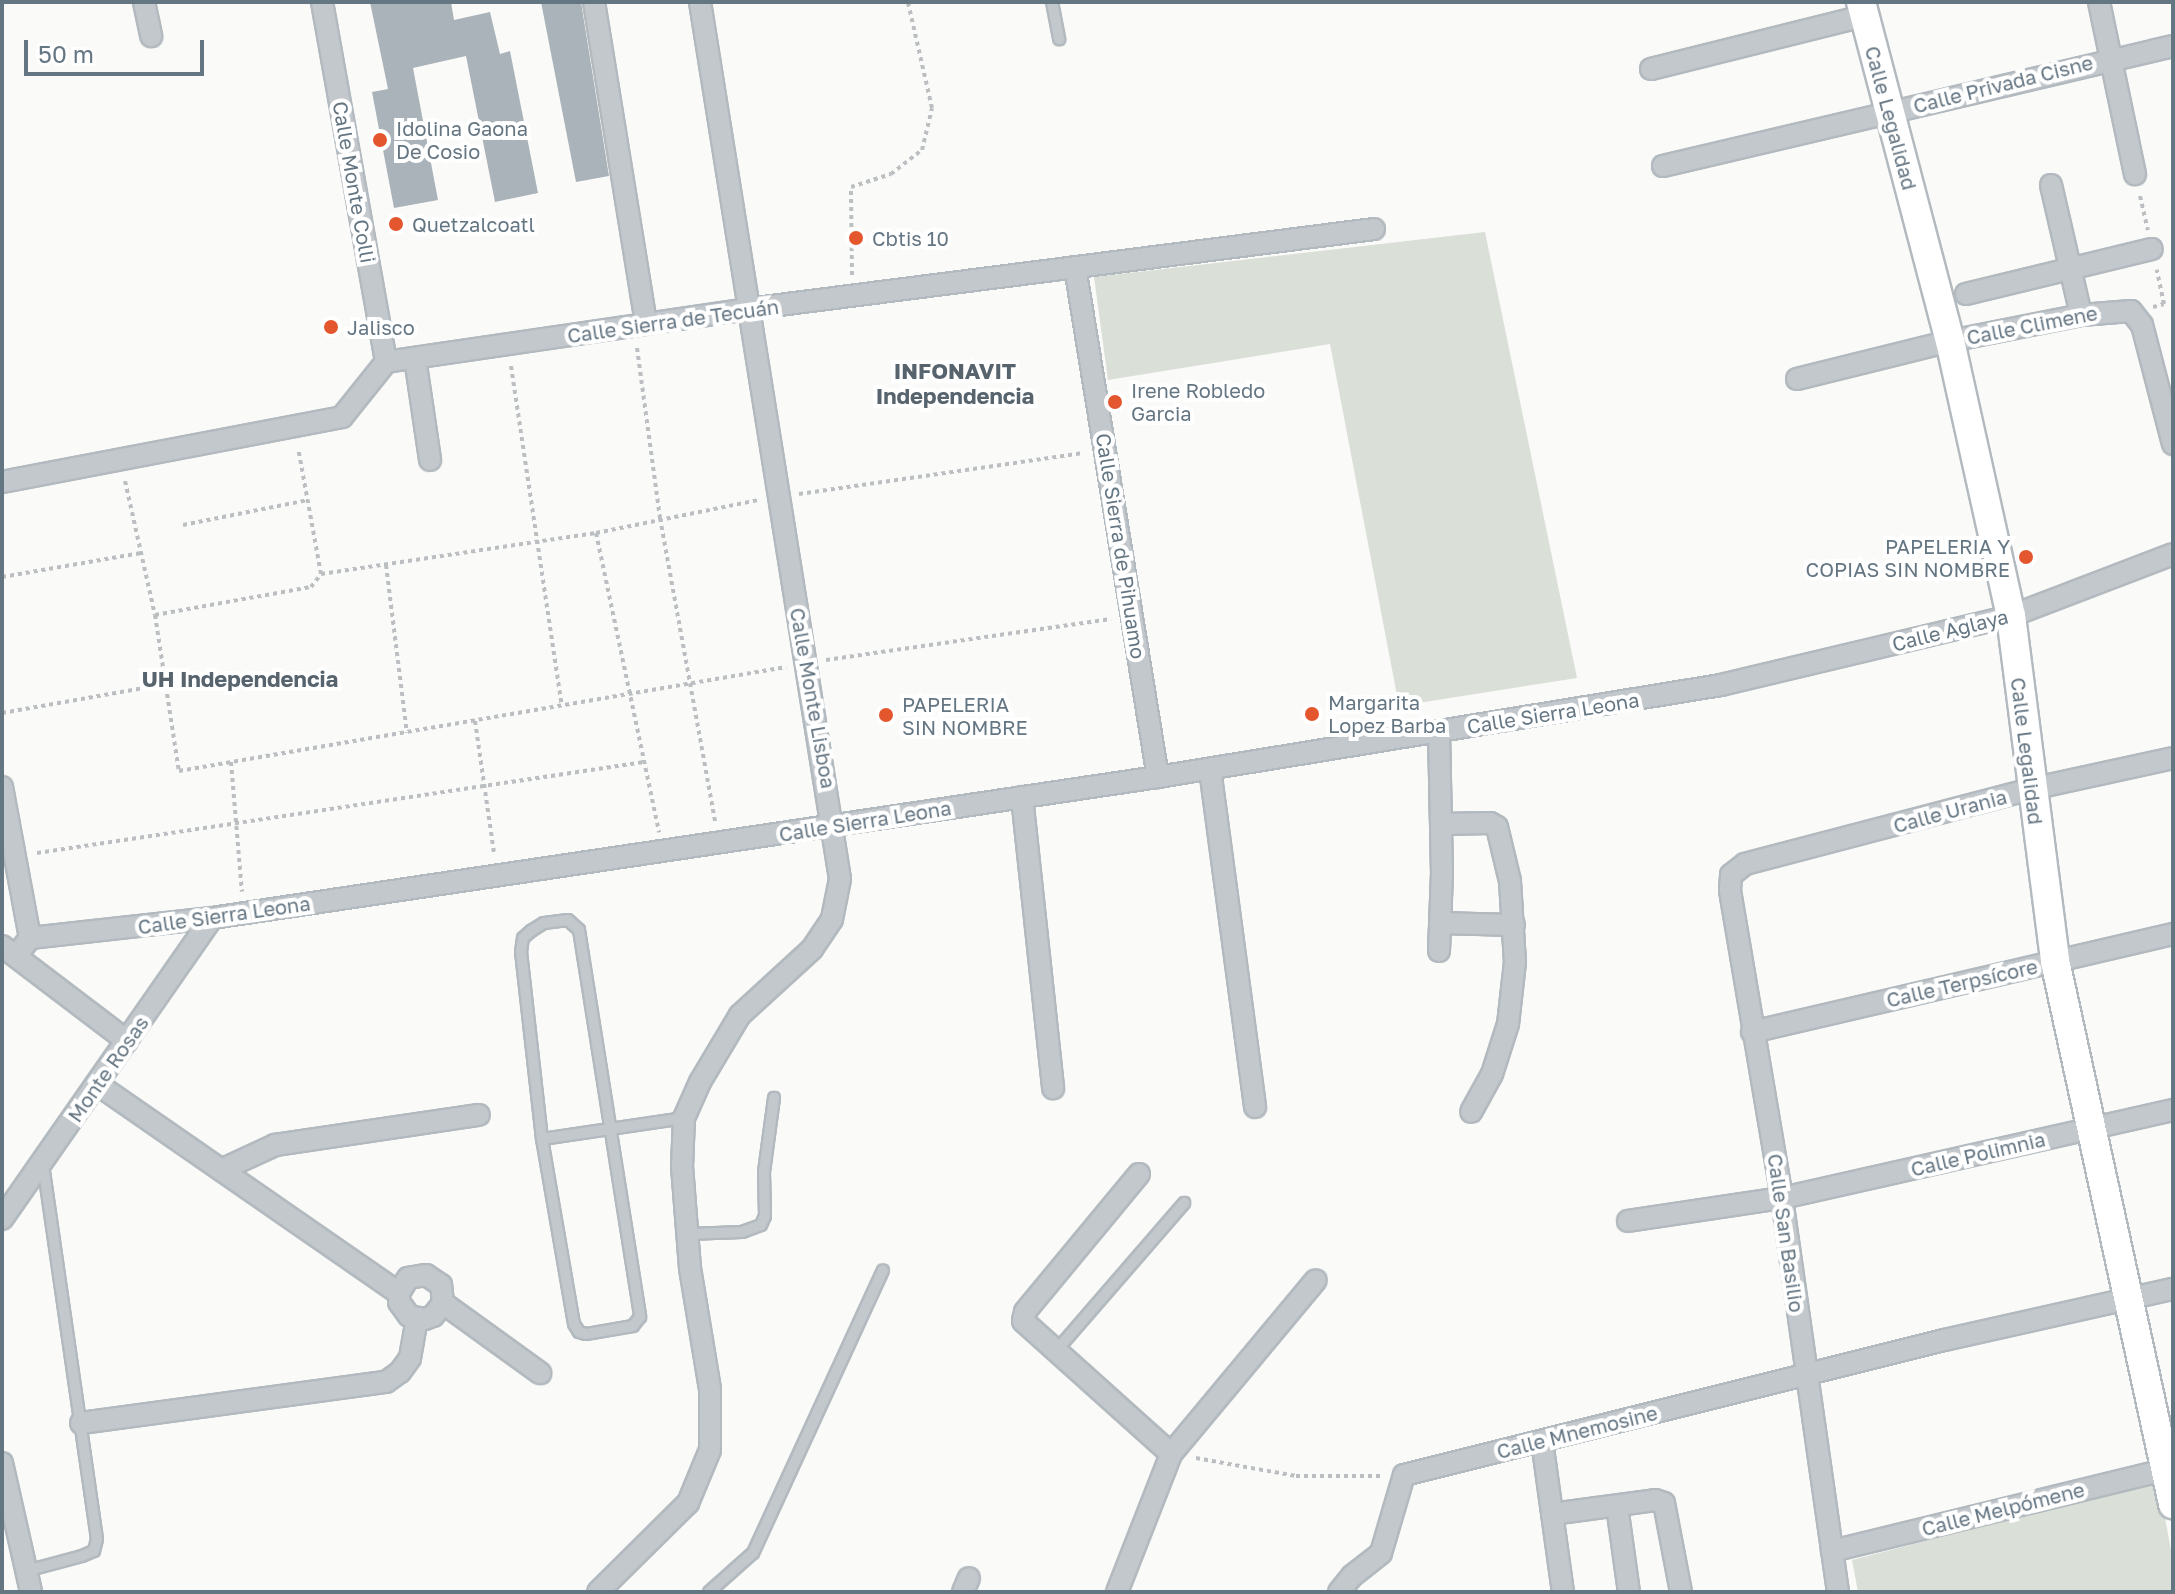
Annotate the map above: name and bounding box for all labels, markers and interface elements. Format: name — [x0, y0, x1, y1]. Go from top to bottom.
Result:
scale bar — [28, 24, 208, 74]
text: 50 m — [38, 39, 94, 68]
street label: Calle Legalidad — [1860, 43, 1922, 193]
street label: Calle Privada Cisne — [1911, 50, 2095, 118]
street label: Calle Monte Colli — [328, 99, 380, 265]
place label: Idolina Gaona De Cosio — [396, 116, 528, 163]
marker: Idolina Gaona De Cosio — [371, 131, 389, 149]
place label: Quetzalcoatl — [412, 212, 535, 236]
marker: Quetzalcoatl — [387, 215, 405, 233]
place label: Cbtis 10 — [872, 226, 949, 250]
marker: Cbtis 10 — [847, 229, 865, 247]
street label: Calle Sierra de Tecuán — [566, 294, 780, 348]
street label: Calle Climene — [1965, 301, 2099, 349]
place label: Jalisco — [347, 315, 415, 339]
marker: Jalisco — [322, 318, 340, 336]
district label: INFONAVIT Independencia — [876, 357, 1034, 408]
place label: Irene Robledo Garcia — [1131, 378, 1265, 425]
marker: Irene Robledo Garcia — [1106, 393, 1124, 411]
street label: Calle Sierra de Pihuamo — [1091, 431, 1151, 661]
place label: PAPELERIA Y COPIAS SIN NOMBRE — [1806, 534, 2010, 581]
marker: PAPELERIA Y COPIAS SIN NOMBRE — [2017, 548, 2035, 566]
street label: Calle Aglaya — [1889, 604, 2011, 656]
street label: Calle Monte Lisboa — [785, 606, 841, 790]
district label: UH Independencia — [142, 666, 338, 692]
street label: Calle Legalidad — [2006, 676, 2048, 826]
street label: Calle Sierra Leona — [1465, 688, 1641, 738]
place label: Margarita Lopez Barba — [1328, 690, 1446, 737]
place label: PAPELERIA SIN NOMBRE — [902, 692, 1028, 739]
marker: Margarita Lopez Barba — [1303, 705, 1321, 723]
marker: PAPELERIA SIN NOMBRE — [877, 706, 895, 724]
street label: Calle Urania — [1891, 784, 2009, 838]
street label: Calle Sierra Leona — [777, 796, 953, 846]
street label: Calle Sierra Leona — [136, 891, 312, 939]
street label: Calle Terpsícore — [1884, 954, 2040, 1012]
street label: Monte Rosas — [63, 1011, 153, 1127]
street label: Calle Polimnia — [1908, 1127, 2048, 1181]
street label: Calle San Basilio — [1763, 1152, 1809, 1314]
street label: Calle Mnemosine — [1494, 1400, 1660, 1464]
street label: Calle Melpómene — [1919, 1477, 2087, 1541]

